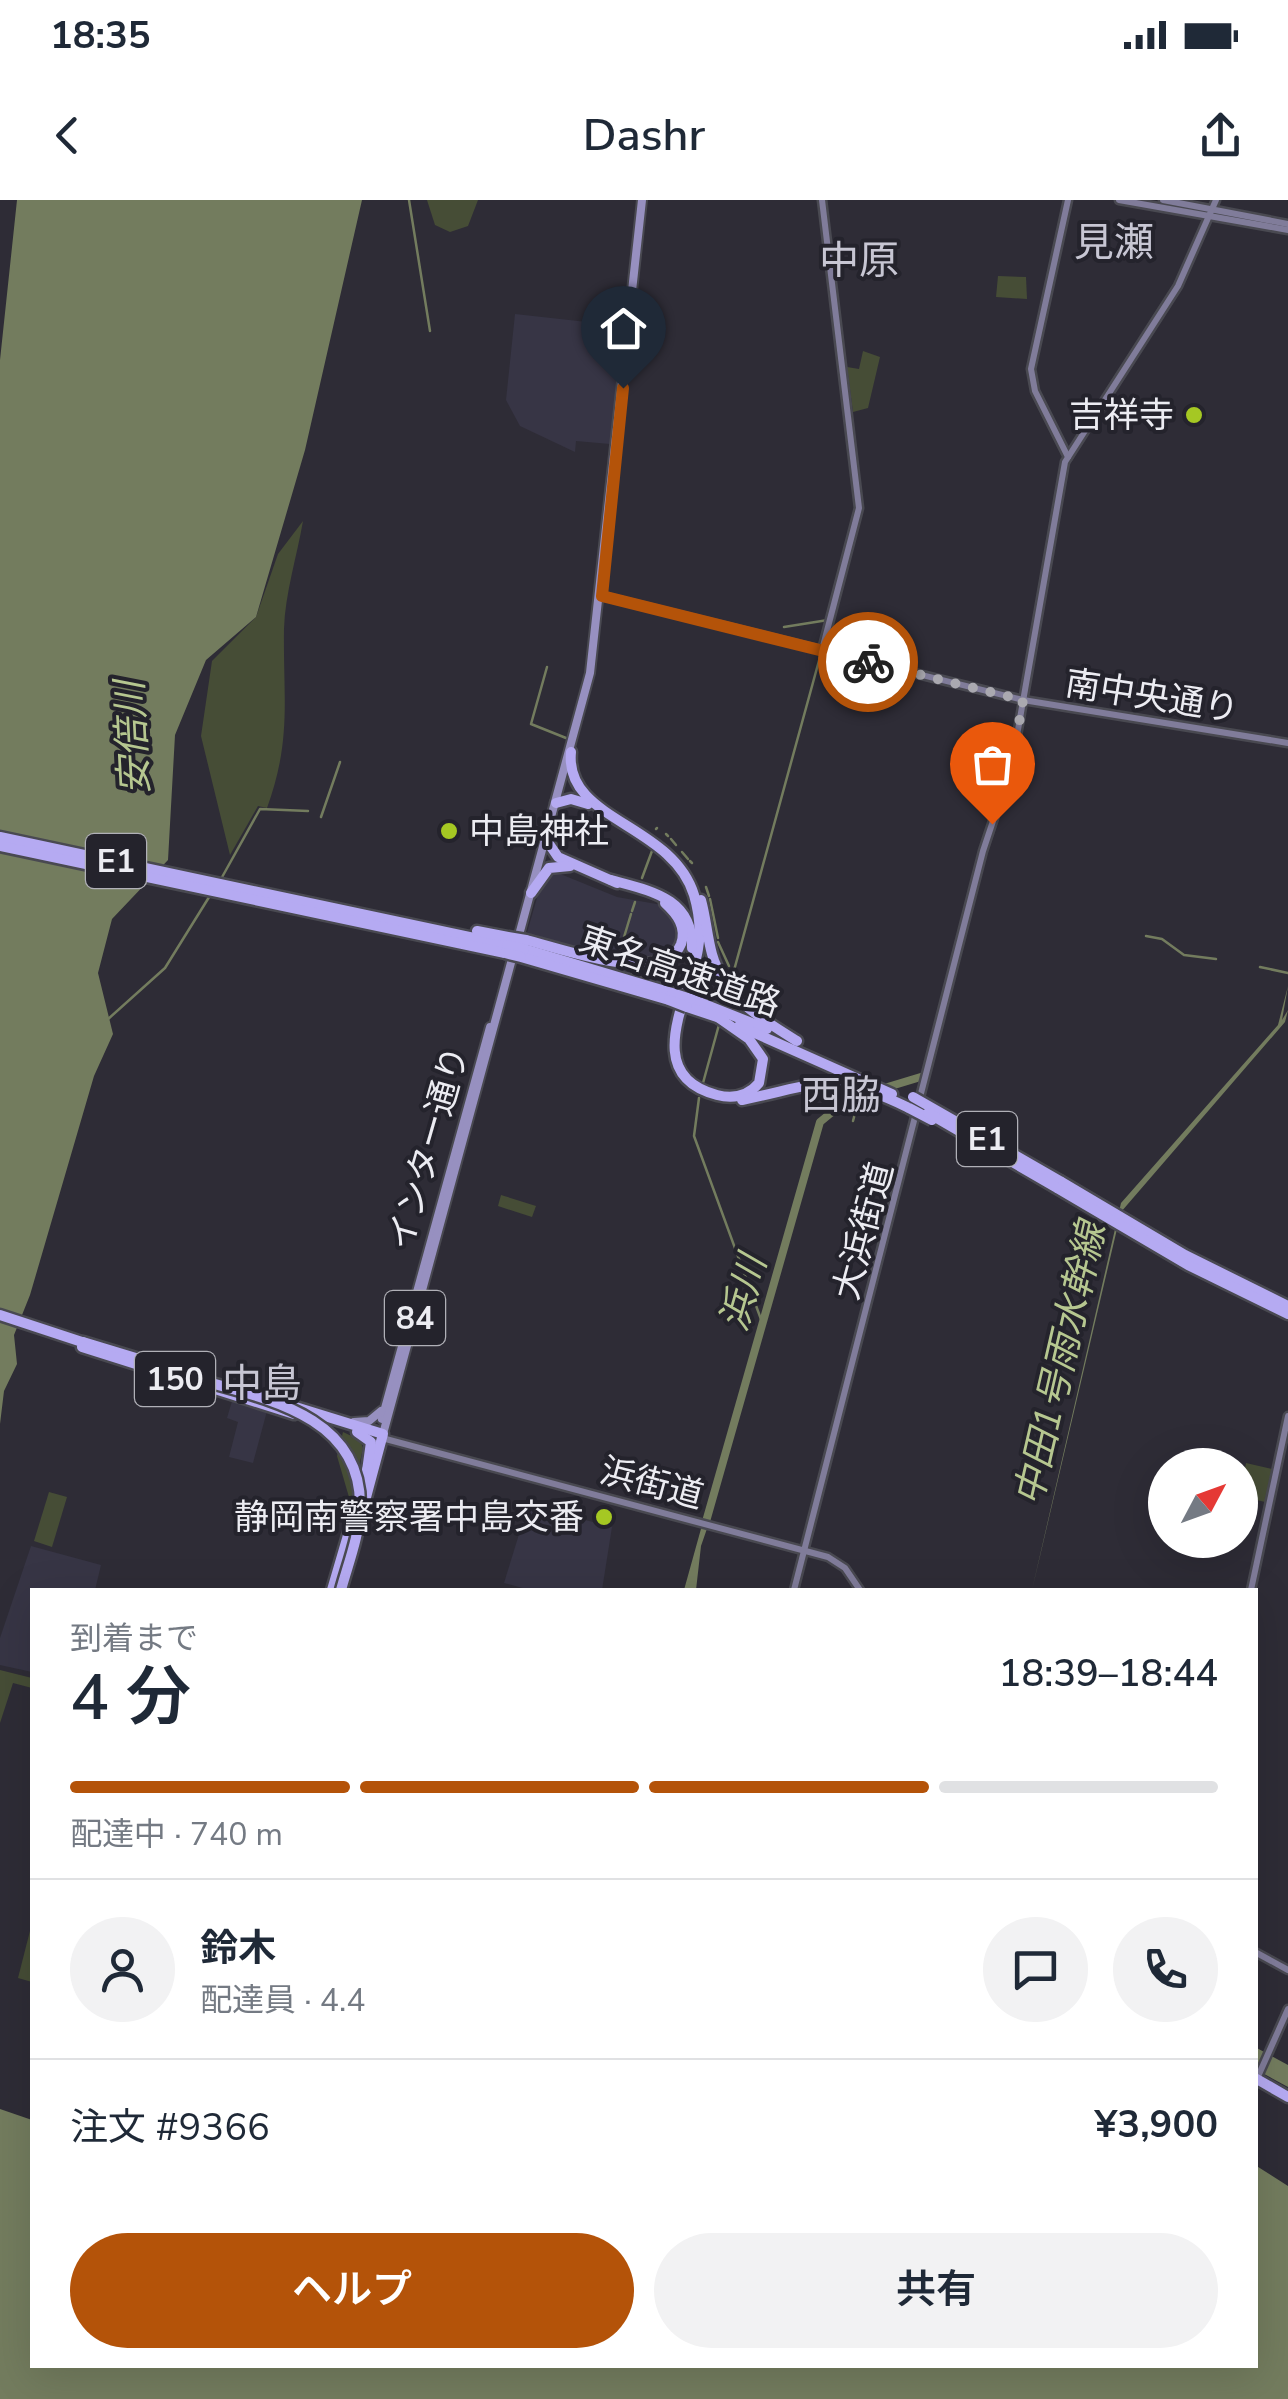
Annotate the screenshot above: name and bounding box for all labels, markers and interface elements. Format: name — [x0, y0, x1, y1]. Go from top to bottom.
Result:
text: 18:35 — [50, 10, 151, 61]
text: Dashr — [583, 105, 705, 166]
icon: back — [40, 108, 95, 163]
icon: share — [1193, 108, 1248, 163]
district label: 見瀬 — [1074, 216, 1154, 270]
district label: 中原 — [819, 234, 899, 288]
pin — [581, 286, 666, 389]
icon: home — [596, 301, 651, 356]
place label: 吉祥寺 — [1069, 392, 1174, 439]
marker: 吉祥寺 — [1183, 404, 1205, 426]
courier — [818, 612, 918, 712]
icon: bike — [841, 635, 896, 690]
street label: 南中央通り — [1062, 660, 1242, 733]
water label: 安倍川 — [104, 676, 161, 796]
pin — [950, 722, 1035, 825]
icon: bag — [965, 737, 1020, 792]
place label: 中島神社 — [469, 808, 609, 855]
marker: 中島神社 — [438, 820, 460, 842]
road number: E1 — [86, 834, 146, 888]
street label: 東名高速道路 — [573, 915, 787, 1028]
street label: インター通り — [377, 1041, 480, 1256]
district label: 西脇 — [801, 1069, 881, 1123]
road number: E1 — [957, 1112, 1017, 1166]
street label: 大浜街道 — [823, 1157, 904, 1305]
water label: 中田1号雨水幹線 — [1003, 1214, 1119, 1511]
water label: 浜川 — [708, 1246, 780, 1337]
road number: 84 — [385, 1291, 445, 1345]
road number: 150 — [135, 1352, 215, 1406]
district label: 中島 — [222, 1357, 302, 1411]
street label: 浜街道 — [595, 1447, 709, 1520]
north arrow — [1148, 1448, 1258, 1558]
map controls — [1148, 1448, 1258, 1558]
place label: 静岡南警察署中島交番 — [234, 1494, 584, 1541]
marker: 静岡南警察署中島交番 — [593, 1506, 615, 1528]
text: 到着まで — [70, 1617, 198, 1660]
text: 18:39–18:44 — [999, 1648, 1218, 1699]
text: 4 分 — [70, 1653, 191, 1742]
text: 配達中 · 740 m — [70, 1813, 283, 1856]
button: person — [70, 1917, 175, 2022]
button: chat — [983, 1917, 1088, 2022]
button: phone — [1113, 1917, 1218, 2022]
text: 鈴木 — [200, 1923, 276, 1974]
text: 配達員 · 4.4 — [200, 1979, 365, 2022]
text: ¥3,900 — [1095, 2099, 1218, 2150]
text: 注文 #9366 — [70, 2102, 270, 2153]
button: ヘルプ — [70, 2233, 634, 2348]
button: 共有 — [654, 2233, 1218, 2348]

